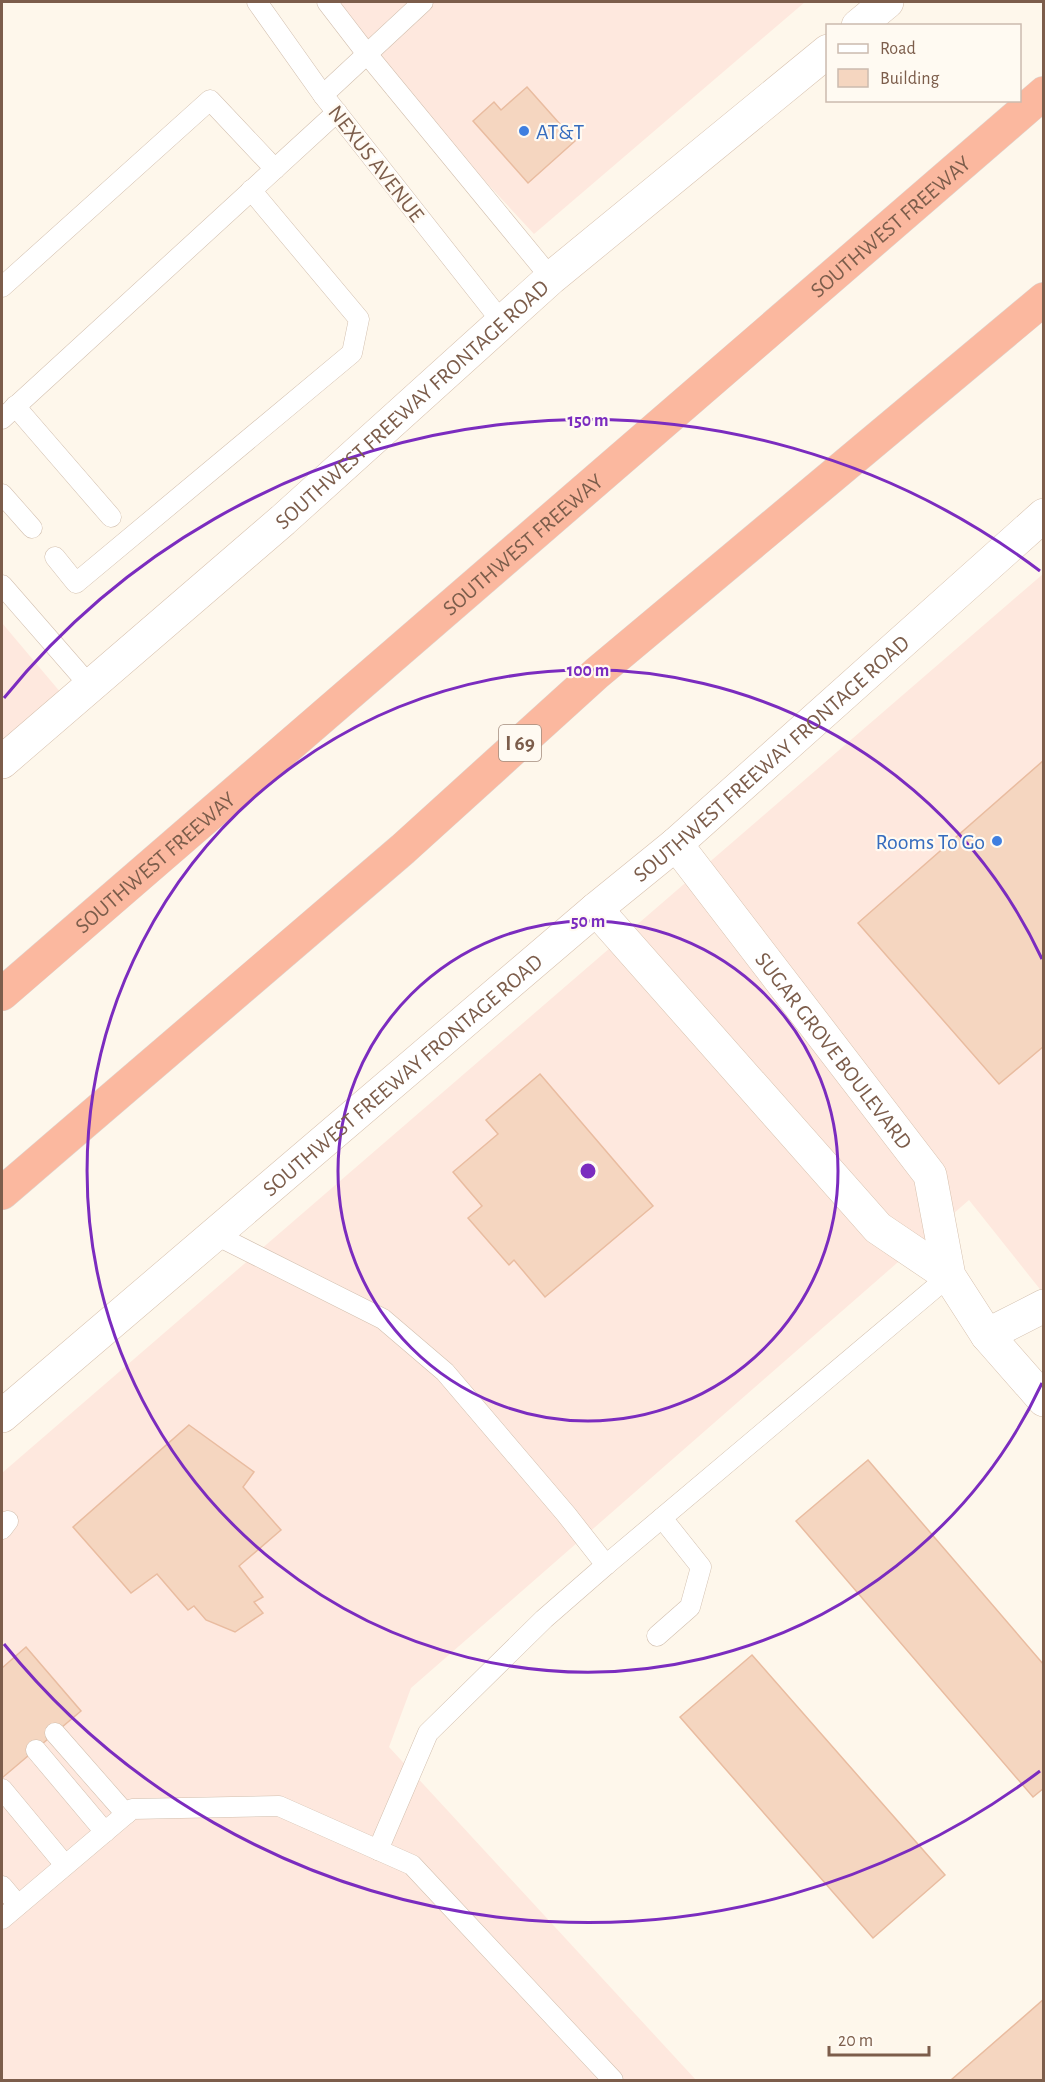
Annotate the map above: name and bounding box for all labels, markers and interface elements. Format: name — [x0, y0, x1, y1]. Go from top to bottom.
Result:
legend — [826, 24, 1021, 102]
text: Road — [880, 40, 916, 58]
text: Building — [880, 70, 940, 88]
street label: NEXUS AVENUE — [324, 101, 429, 226]
place label: AT&T — [536, 121, 585, 143]
marker: AT&T — [517, 124, 531, 138]
street label: SOUTHWEST FREEWAY — [806, 152, 975, 302]
street label: SOUTHWEST FREEWAY FRONTAGE ROAD — [271, 276, 553, 533]
text: 150 m — [568, 412, 608, 430]
street label: SOUTHWEST FREEWAY — [439, 470, 608, 620]
street label: SOUTHWEST FREEWAY FRONTAGE ROAD — [629, 631, 914, 886]
text: 100 m — [567, 662, 609, 680]
road number: I 69 — [499, 725, 541, 761]
street label: SOUTHWEST FREEWAY — [71, 787, 240, 938]
place label: Rooms To Go — [876, 831, 985, 853]
marker: Rooms To Go — [990, 834, 1004, 848]
text: 50 m — [571, 913, 605, 931]
street label: SUGAR GROVE BOULEVARD — [751, 948, 916, 1154]
street label: SOUTHWEST FREEWAY FRONTAGE ROAD — [259, 950, 547, 1200]
centre of rings — [578, 1161, 598, 1181]
scale bar — [829, 2019, 930, 2057]
text: 20 m — [838, 2032, 873, 2050]

